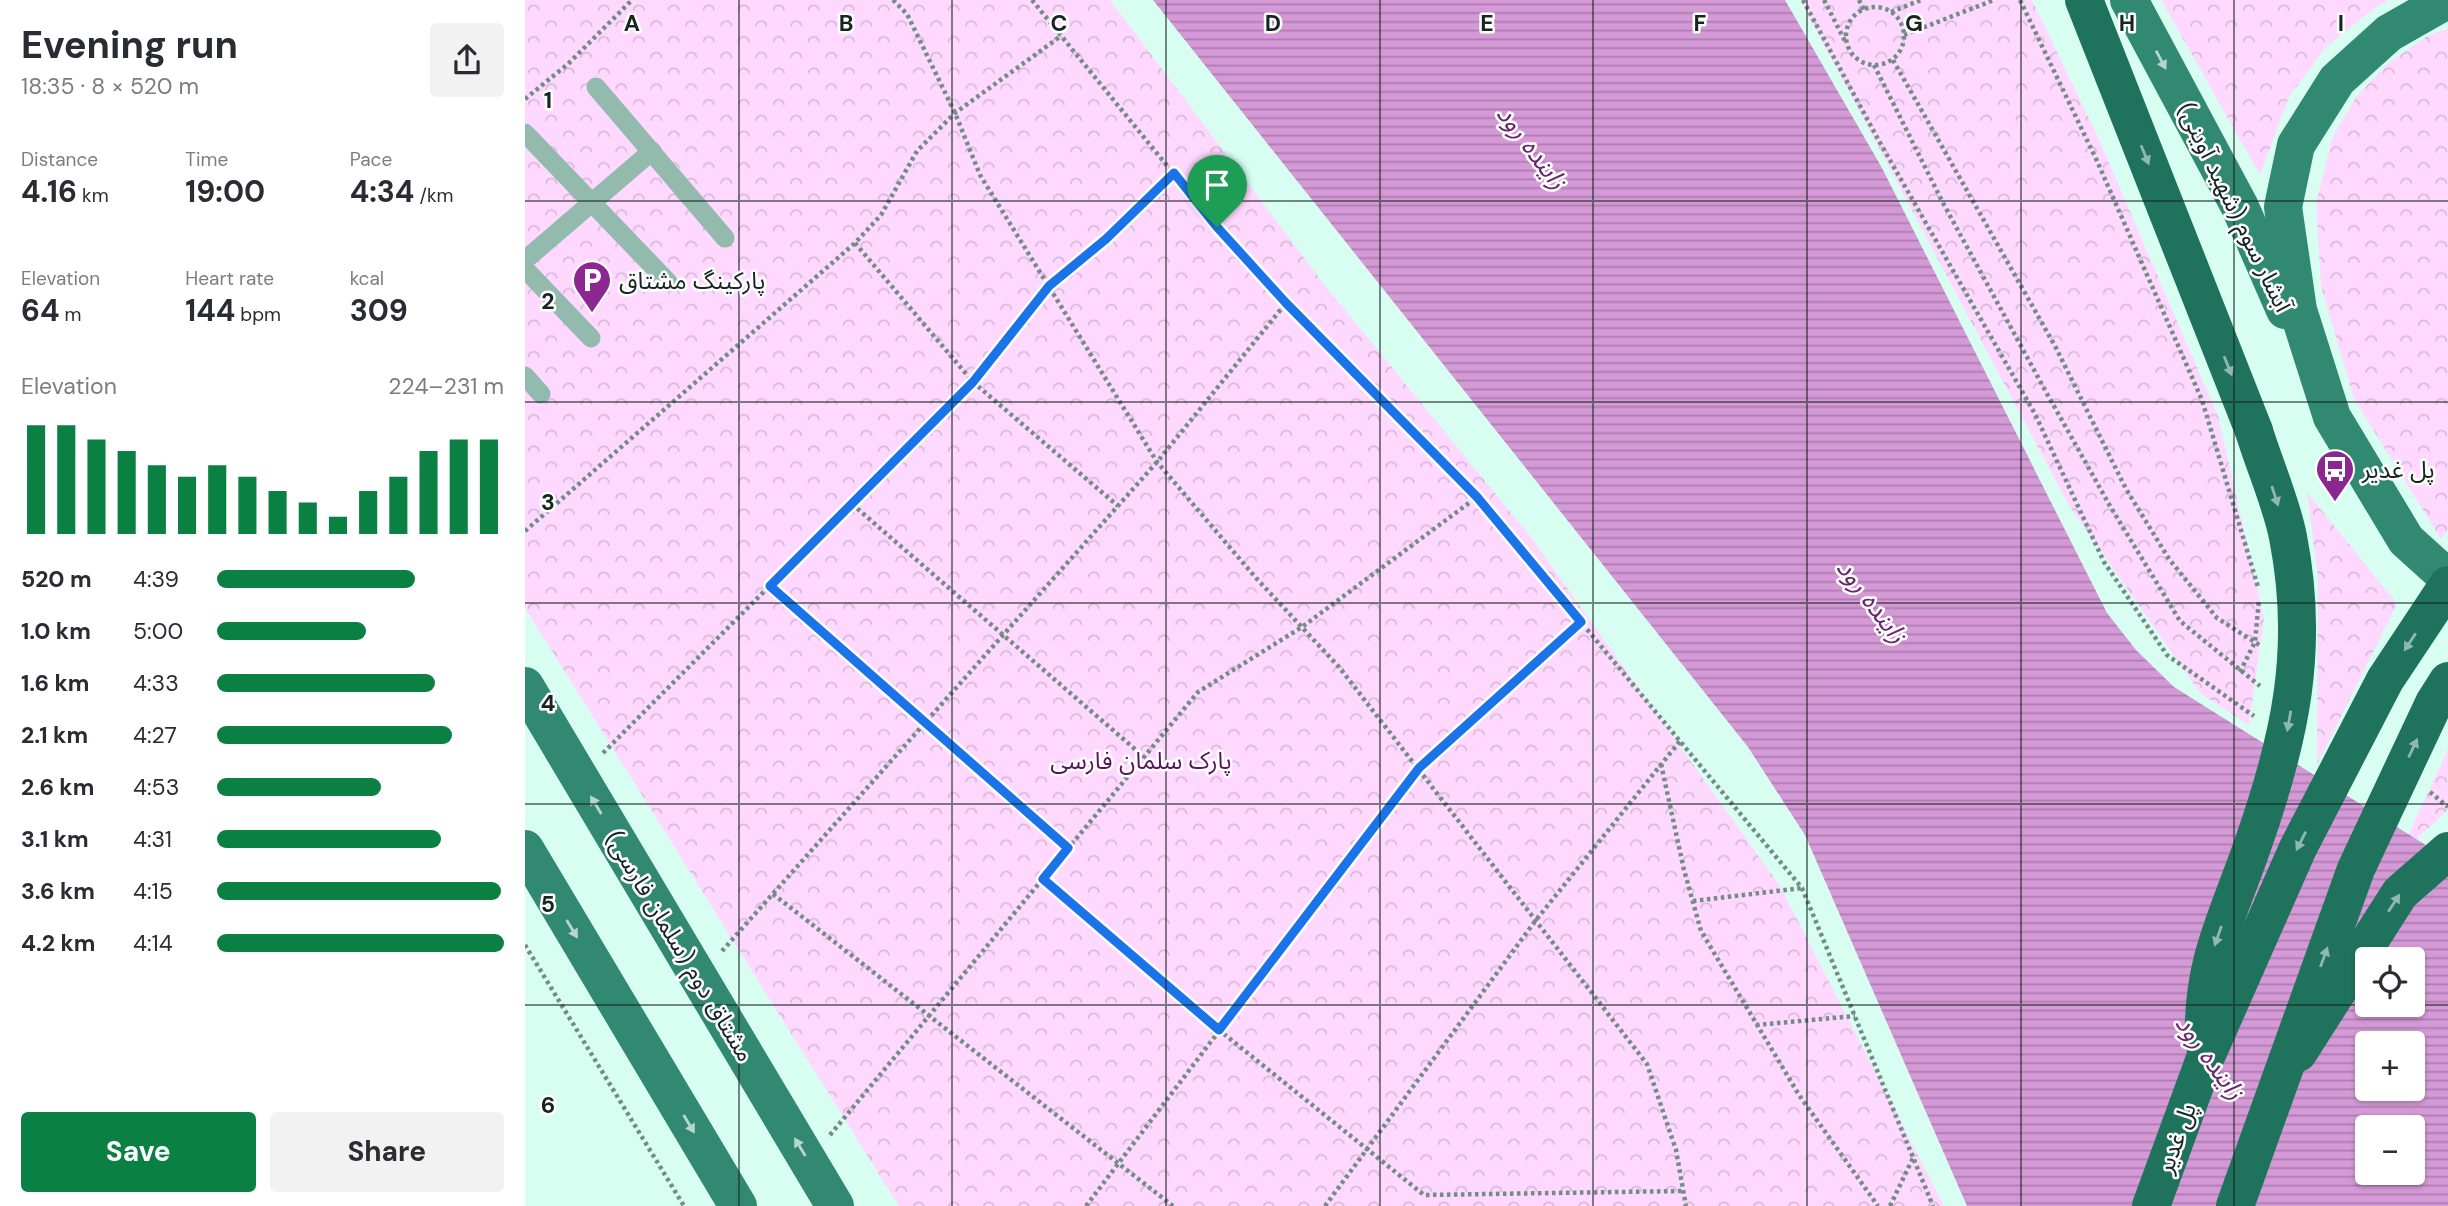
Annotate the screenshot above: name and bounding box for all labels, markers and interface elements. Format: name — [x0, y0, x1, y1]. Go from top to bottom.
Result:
text: A — [624, 8, 640, 38]
text: B — [839, 8, 853, 38]
text: C — [1051, 8, 1067, 38]
text: D — [1265, 8, 1281, 38]
text: E — [1480, 8, 1494, 38]
text: F — [1694, 8, 1707, 38]
text: G — [1905, 8, 1923, 38]
text: H — [2119, 8, 2135, 38]
text: I — [2338, 8, 2344, 38]
text: Evening run — [21, 20, 238, 70]
button: share — [430, 23, 504, 97]
one-way arrow — [2155, 50, 2167, 70]
text: 18:35 · 8 × 520 m — [21, 71, 199, 101]
text: 1 — [544, 85, 552, 115]
street label: آبشار سوم (شهید آوینی) — [2168, 97, 2300, 319]
water label: زاینده رود — [1489, 98, 1575, 197]
one-way arrow — [2139, 144, 2150, 165]
text: Distance — [21, 147, 98, 172]
text: Time — [185, 147, 228, 172]
text: Pace — [350, 147, 392, 172]
pin — [1187, 155, 1247, 227]
icon: arrive — [1198, 166, 1236, 204]
text: 4.16 — [21, 172, 77, 211]
text: 19:00 — [185, 172, 265, 211]
text: 4:34 — [350, 172, 414, 211]
text: km — [77, 183, 109, 208]
text: /km — [414, 183, 453, 208]
parking icon: پارکینگ مشتاق — [571, 259, 613, 314]
place label: پارکینگ مشتاق — [619, 265, 765, 296]
text: Elevation — [21, 266, 100, 291]
text: Heart rate — [185, 266, 274, 291]
text: kcal — [350, 266, 384, 291]
text: 2 — [541, 286, 555, 316]
text: 64 — [21, 291, 60, 330]
text: 144 — [185, 291, 235, 330]
text: 309 — [350, 291, 408, 330]
text: m — [60, 302, 82, 327]
text: bpm — [235, 302, 281, 327]
one-way arrow — [2223, 356, 2234, 377]
text: Elevation — [21, 371, 117, 401]
text: 224–231 m — [388, 371, 504, 401]
bus stop icon: پل غدیر — [2314, 448, 2356, 503]
place label: پل غدیر — [2361, 454, 2435, 485]
one-way arrow — [2270, 486, 2281, 507]
text: 3 — [541, 487, 555, 517]
water label: زاینده رود — [1829, 552, 1915, 651]
text: 520 m — [21, 564, 92, 594]
text: 4:39 — [133, 564, 179, 594]
text: 1.0 km — [21, 616, 91, 646]
text: 5:00 — [133, 616, 183, 646]
one-way arrow — [2404, 632, 2417, 652]
text: 1.6 km — [21, 668, 89, 698]
text: 4:33 — [133, 668, 179, 698]
text: 4 — [541, 688, 556, 718]
one-way arrow — [2283, 710, 2294, 732]
text: 2.1 km — [21, 720, 88, 750]
text: 4:27 — [133, 720, 177, 750]
one-way arrow — [2407, 738, 2419, 758]
park label: پارک سلمان فارسی — [1050, 745, 1232, 776]
text: 2.6 km — [21, 772, 94, 802]
text: 4:53 — [133, 772, 179, 802]
one-way arrow — [589, 795, 602, 814]
text: 3.1 km — [21, 824, 89, 854]
text: 4:31 — [133, 824, 172, 854]
street label: مشتاق دوم (سلمان فارسی) — [596, 825, 761, 1069]
one-way arrow — [2296, 831, 2307, 851]
text: 3.6 km — [21, 876, 95, 906]
text: 4:15 — [133, 876, 173, 906]
text: 5 — [541, 889, 555, 919]
one-way arrow — [2387, 893, 2400, 912]
one-way arrow — [566, 919, 579, 938]
one-way arrow — [2212, 926, 2223, 947]
text: 4.2 km — [21, 928, 95, 958]
text: 4:14 — [133, 928, 173, 958]
one-way arrow — [2319, 947, 2330, 968]
map controls — [2355, 947, 2425, 1185]
button: locate — [2355, 947, 2425, 1017]
water label: زاینده رود — [2168, 1008, 2253, 1107]
button: + — [2355, 1031, 2425, 1101]
text: 6 — [541, 1090, 555, 1120]
street label: پل غدیر — [2149, 1099, 2203, 1178]
button: Save — [21, 1112, 256, 1192]
button: Share — [270, 1112, 504, 1192]
one-way arrow — [683, 1115, 695, 1134]
button: − — [2355, 1115, 2425, 1185]
one-way arrow — [794, 1138, 806, 1157]

